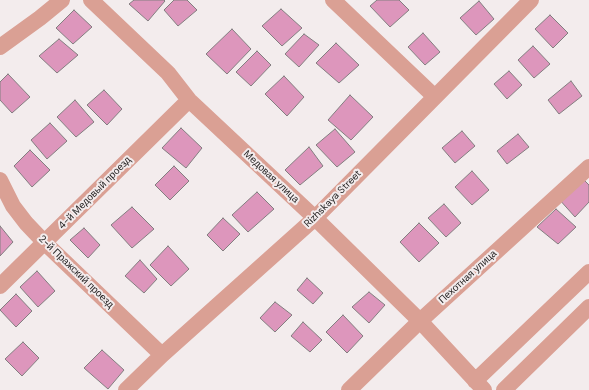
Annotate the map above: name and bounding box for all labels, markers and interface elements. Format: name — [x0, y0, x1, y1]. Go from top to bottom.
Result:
street label: Медовая улица — [241, 148, 301, 206]
street label: 4-й Медовый проезд — [56, 154, 134, 232]
street label: Rizhskaya Street — [302, 168, 364, 230]
street label: 2-й Пражский проезд — [36, 233, 116, 311]
street label: Пехотная улица — [436, 248, 500, 306]

